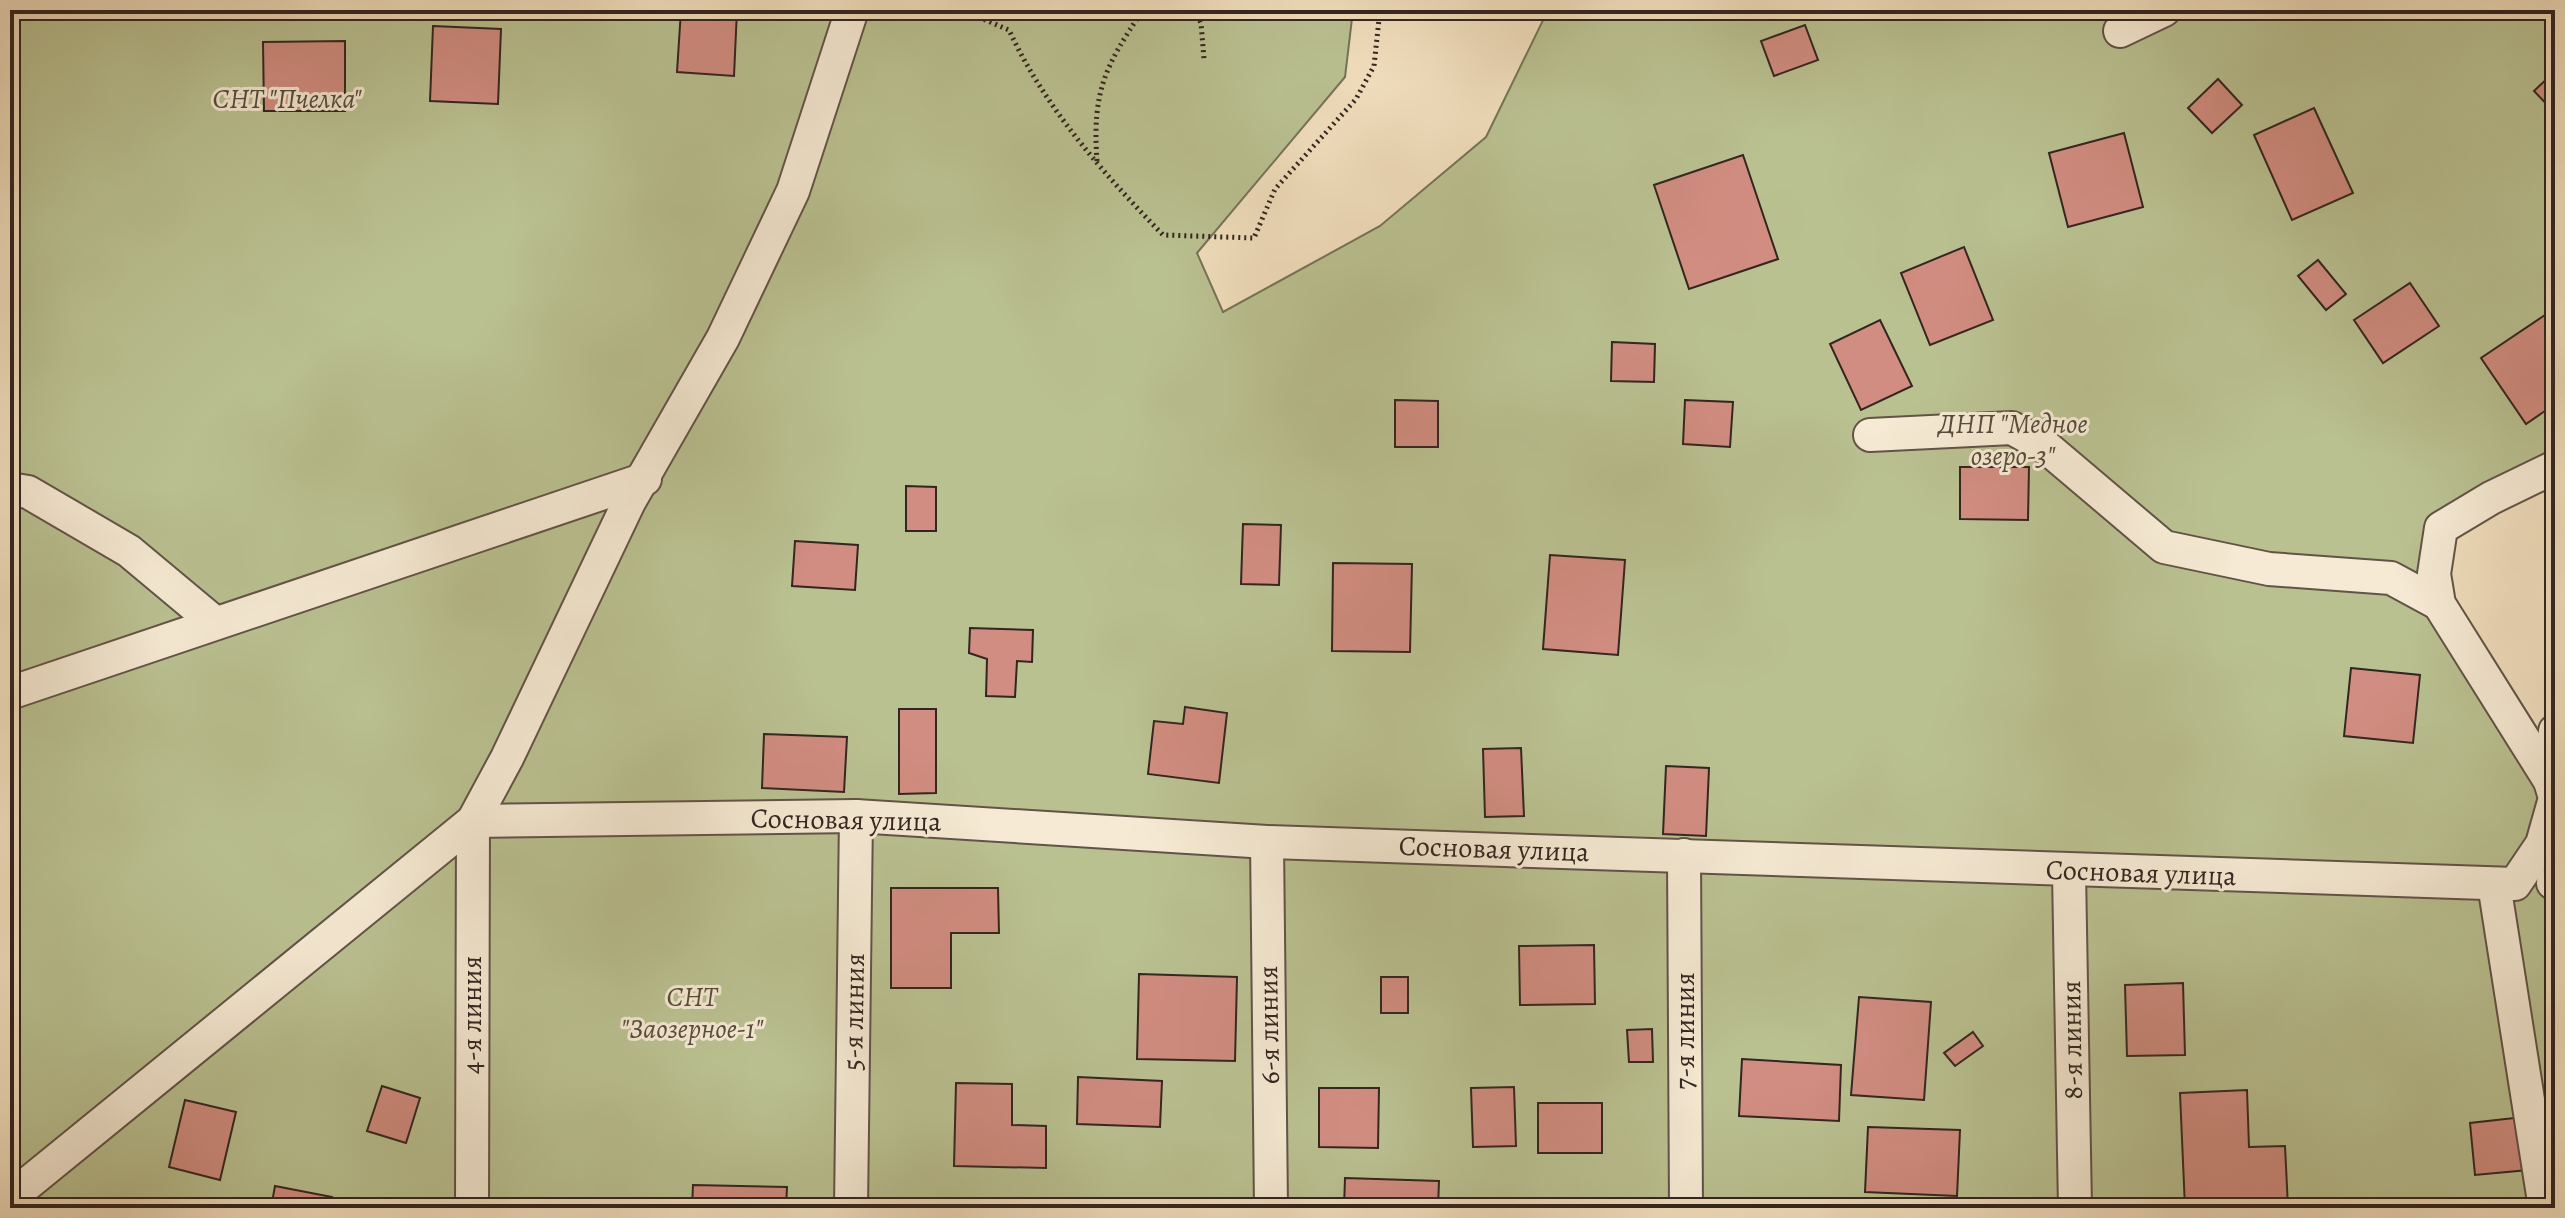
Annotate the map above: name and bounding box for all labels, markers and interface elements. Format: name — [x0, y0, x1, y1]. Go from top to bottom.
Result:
park label: СНТ "Пчелка" — [213, 80, 362, 118]
park label: ДНП "Медное озеро-3" — [1936, 405, 2088, 475]
street label: Сосновая улица — [750, 799, 942, 841]
street label: Сосновая улица — [1398, 827, 1590, 871]
street label: Сосновая улица — [2045, 851, 2237, 895]
street label: 5-я линия — [834, 953, 874, 1071]
street label: 4-я линия — [453, 956, 491, 1074]
street label: 6-я линия — [1249, 965, 1289, 1085]
street label: 7-я линия — [1666, 972, 1704, 1090]
park label: СНТ "Заозерное-1" — [621, 978, 764, 1048]
street label: 8-я линия — [2052, 980, 2092, 1100]

